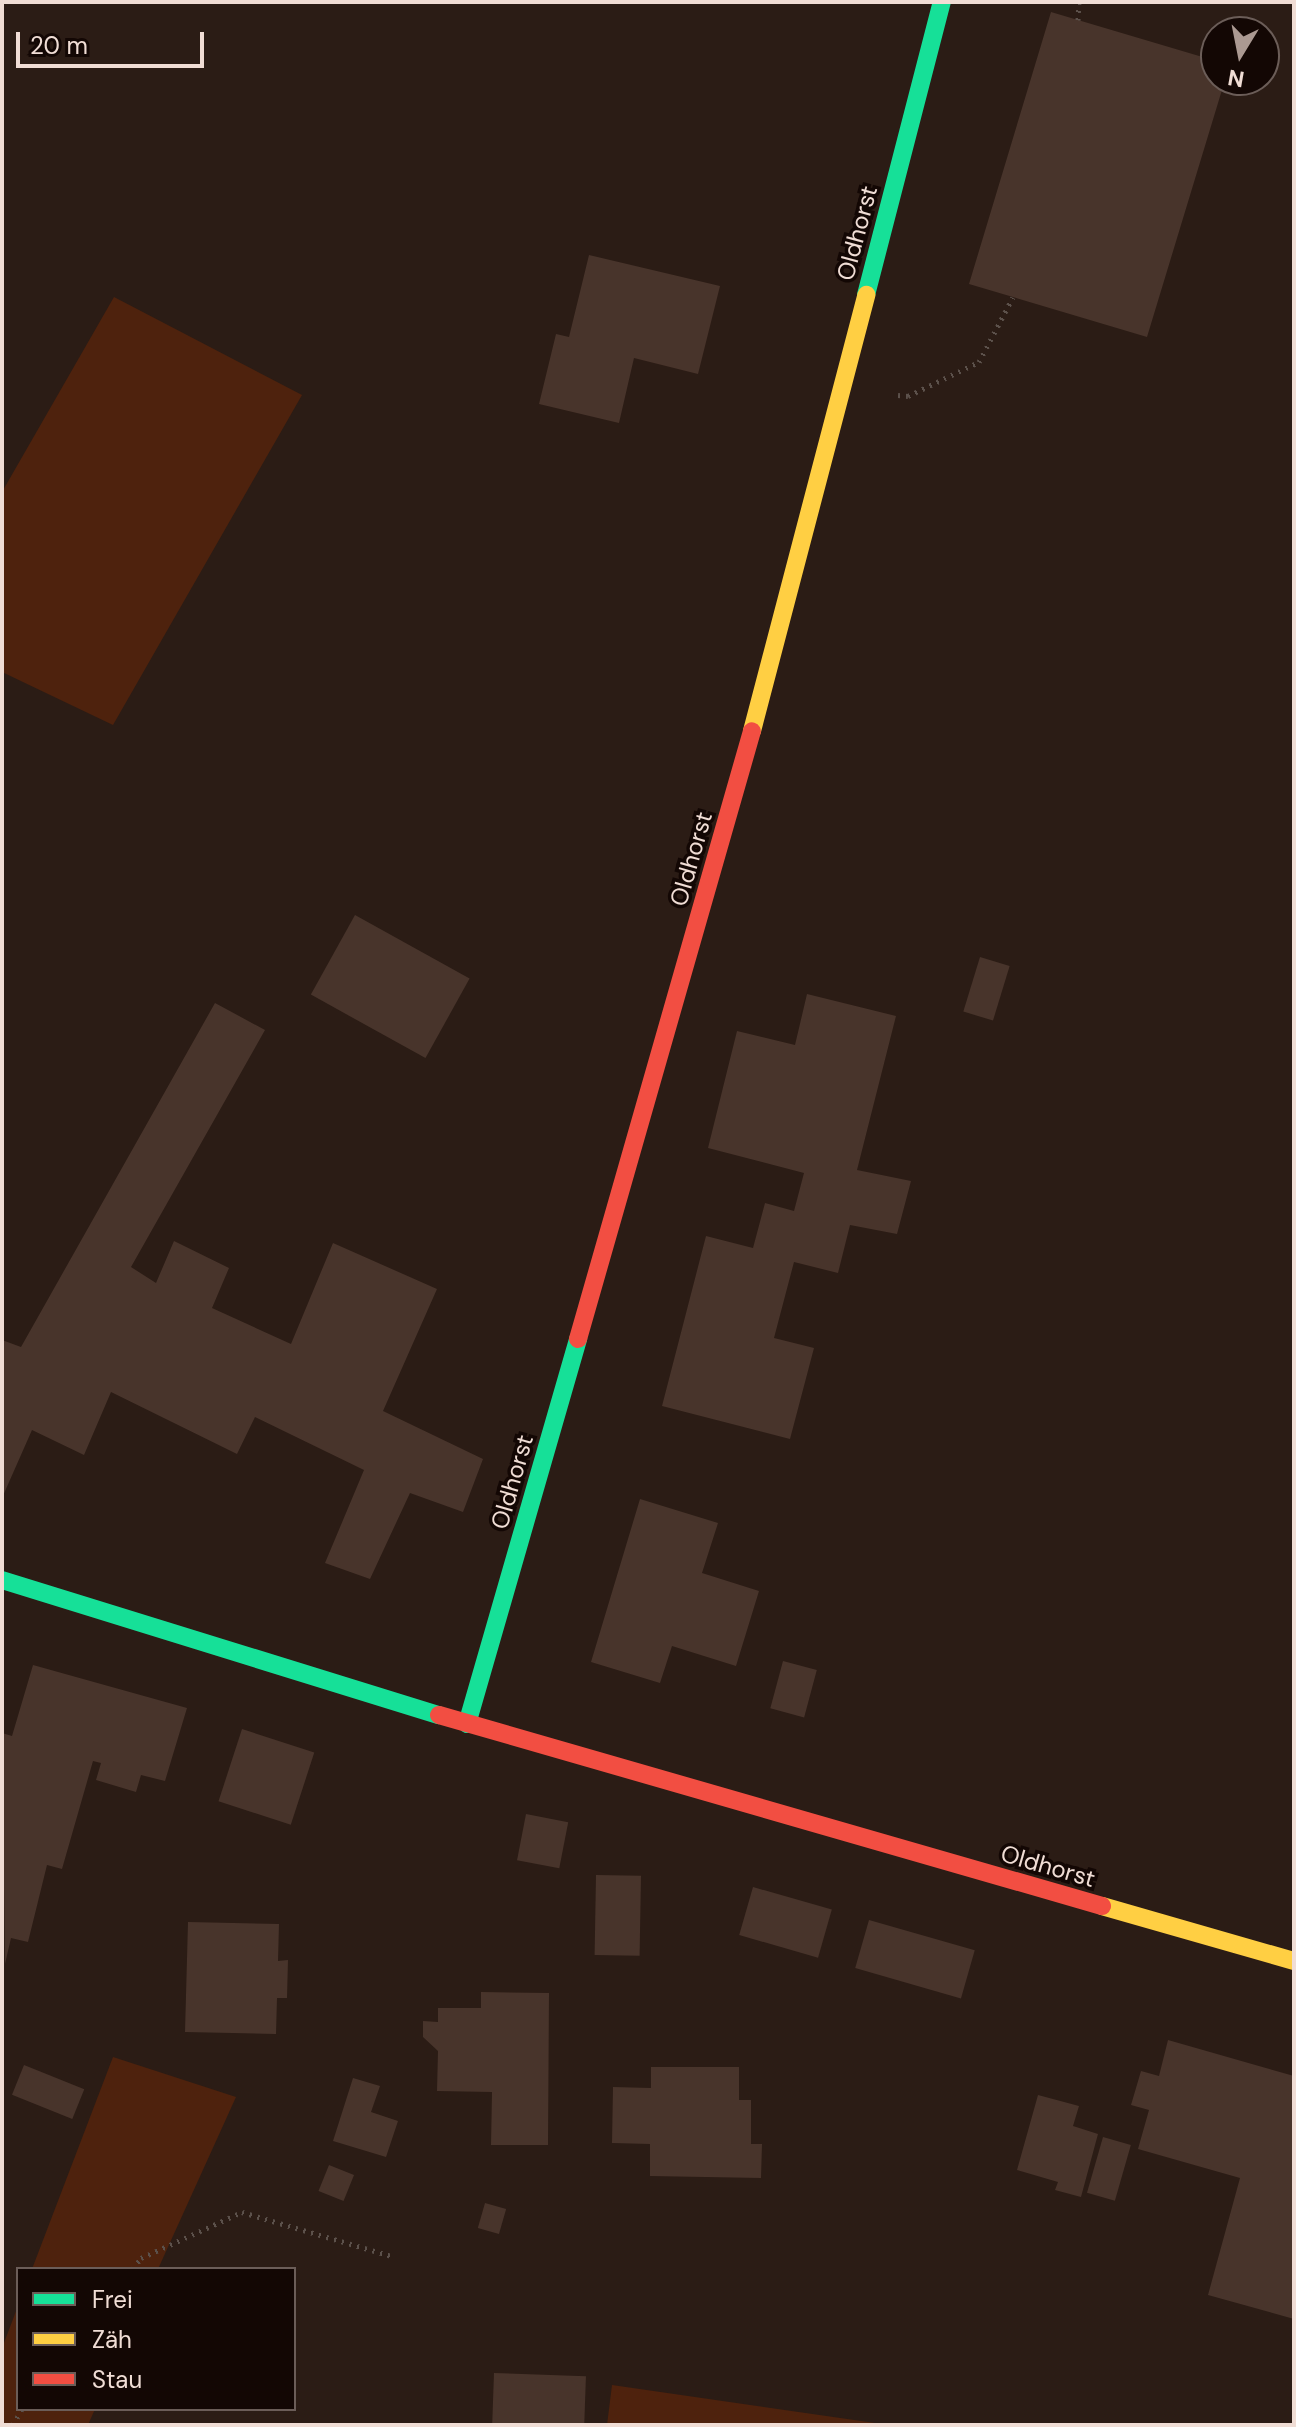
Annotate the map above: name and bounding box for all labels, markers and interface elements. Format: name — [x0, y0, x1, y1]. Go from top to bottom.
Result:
scale bar — [20, 16, 208, 66]
north arrow — [1200, 16, 1280, 96]
text: 20 m — [30, 30, 88, 61]
text: N — [1226, 62, 1247, 94]
street label: Oldhorst — [831, 183, 883, 283]
street label: Oldhorst — [664, 808, 718, 910]
street label: Oldhorst — [485, 1431, 539, 1533]
street label: Oldhorst — [997, 1839, 1099, 1893]
legend — [16, 2267, 296, 2411]
text: Frei — [92, 2284, 133, 2315]
text: Zäh — [92, 2324, 132, 2355]
text: Stau — [92, 2364, 142, 2395]

